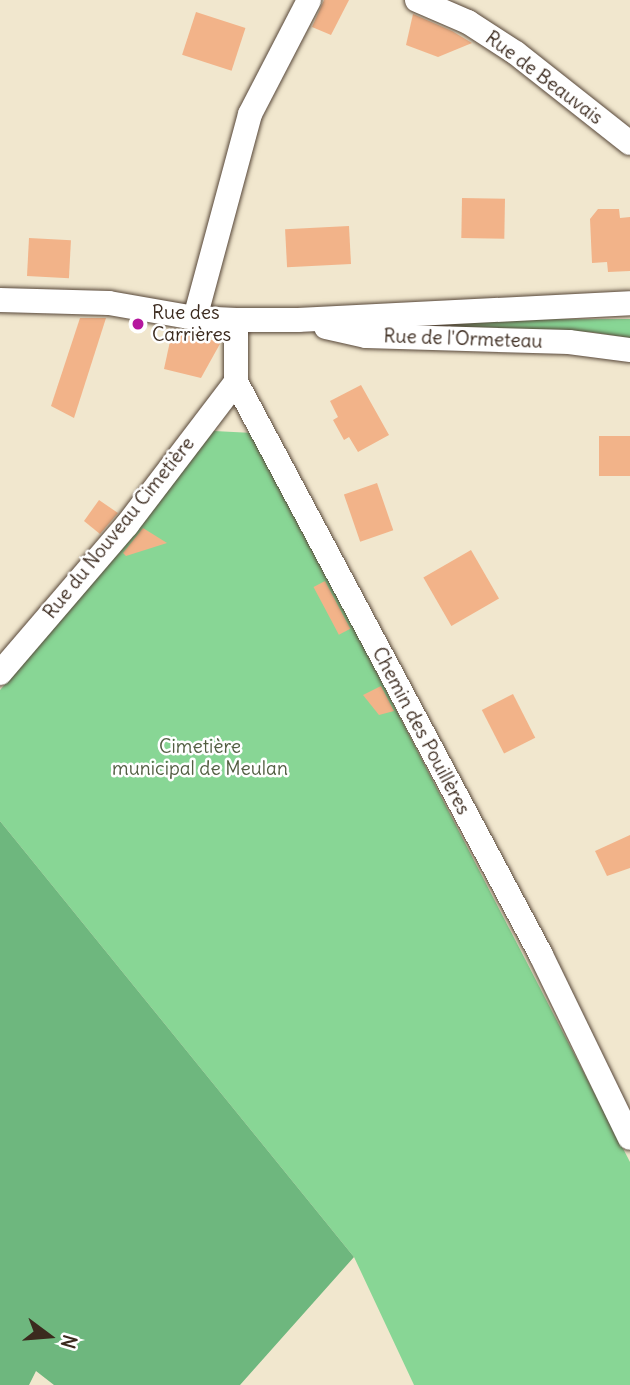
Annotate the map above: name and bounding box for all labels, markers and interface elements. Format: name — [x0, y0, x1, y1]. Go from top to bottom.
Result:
street label: Rue de Beauvais — [481, 26, 607, 130]
place label: Rue des Carrières — [152, 302, 231, 346]
marker: Rue des Carrières — [130, 316, 146, 332]
street label: Rue de l'Ormeteau — [383, 325, 543, 353]
street label: Rue du Nouveau Cimetière — [39, 433, 199, 623]
street label: Chemin des Pouillères — [367, 643, 475, 819]
park label: Cimetière municipal de Meulan — [112, 736, 288, 780]
north arrow — [14, 1301, 84, 1371]
text: N — [56, 1332, 83, 1351]

